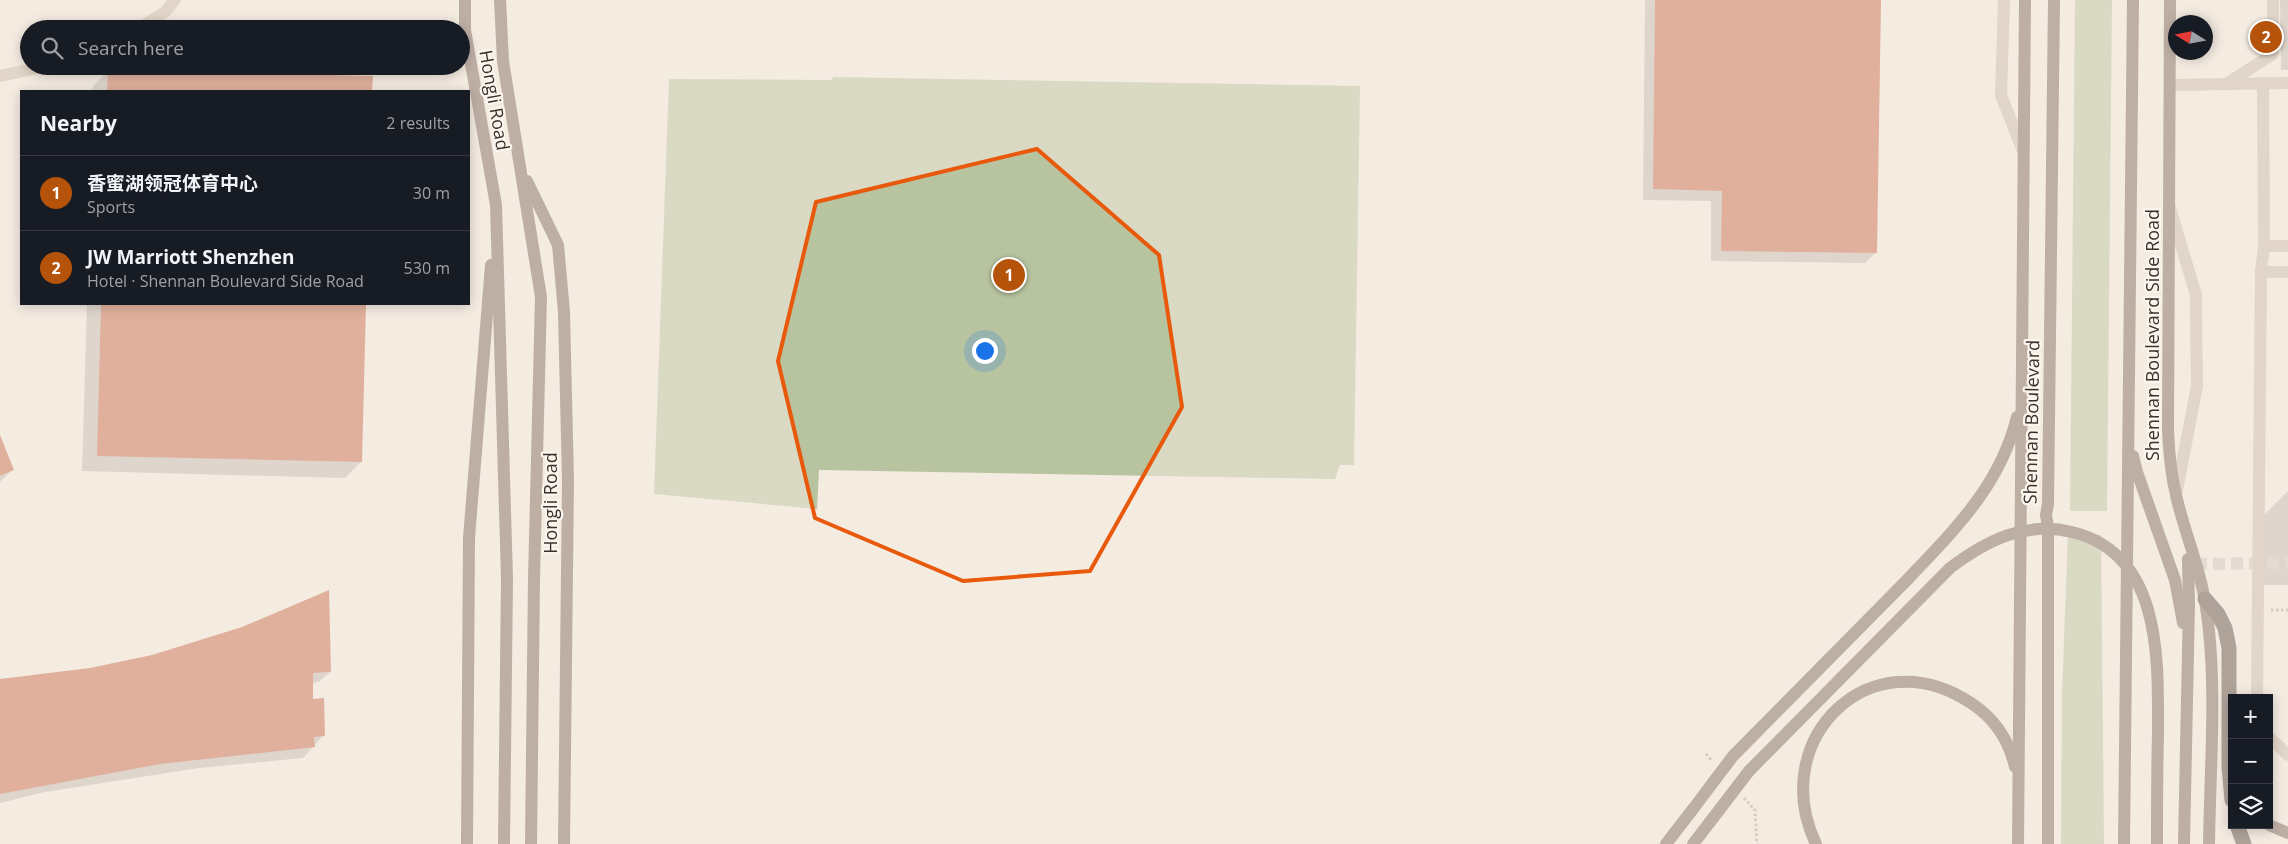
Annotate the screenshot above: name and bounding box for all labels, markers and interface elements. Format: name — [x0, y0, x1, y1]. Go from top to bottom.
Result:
north arrow — [2168, 15, 2213, 60]
pin: 2 — [2250, 18, 2282, 56]
search box — [20, 20, 470, 75]
icon: search — [38, 34, 66, 62]
text: Search here — [78, 35, 184, 61]
street label: Hongli Road — [474, 48, 516, 152]
text: Nearby — [40, 109, 117, 137]
text: 2 results — [386, 112, 450, 134]
text: 香蜜湖领冠体育中心 — [87, 170, 258, 196]
text: 1 — [51, 182, 61, 204]
text: 30 m — [413, 182, 450, 204]
text: Sports — [87, 196, 135, 218]
street label: Shennan Boulevard Side Road — [2140, 209, 2164, 461]
text: JW Marriott Shenzhen — [87, 244, 294, 270]
pin: 1 — [993, 256, 1025, 294]
text: 2 — [51, 257, 61, 279]
text: 530 m — [404, 257, 450, 279]
text: Hotel · Shennan Boulevard Side Road — [87, 270, 364, 292]
your location — [972, 338, 998, 364]
street label: Shennan Boulevard — [2018, 340, 2044, 504]
street label: Hongli Road — [538, 452, 562, 554]
map controls — [2228, 694, 2273, 829]
button: + — [2228, 694, 2273, 739]
button: − — [2228, 739, 2273, 784]
button: layers — [2228, 784, 2273, 829]

